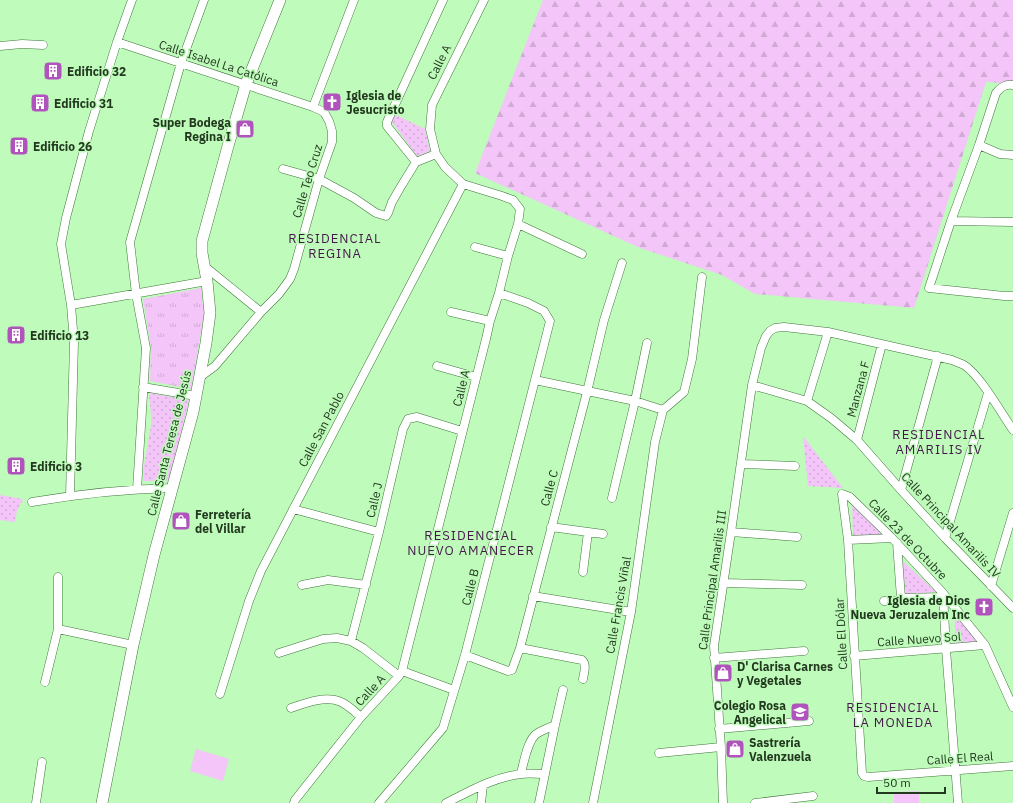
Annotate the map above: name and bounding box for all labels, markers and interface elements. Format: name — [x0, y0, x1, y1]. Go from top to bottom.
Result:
street label: Calle Isabel La Católica — [157, 37, 281, 90]
street label: Calle A — [424, 42, 454, 82]
building icon: Edificio 32 — [42, 60, 64, 82]
place label: Edificio 32 — [67, 64, 126, 79]
place label: Iglesia de Jesucristo — [346, 88, 405, 117]
church icon: Iglesia de Jesucristo — [321, 91, 343, 113]
building icon: Edificio 31 — [29, 92, 51, 114]
place label: Edificio 31 — [54, 96, 113, 111]
place label: Super Bodega Regina I — [152, 115, 231, 144]
shop icon: Super Bodega Regina I — [234, 118, 256, 140]
building icon: Edificio 26 — [8, 135, 30, 157]
place label: Edificio 26 — [33, 139, 92, 154]
street label: Calle Teo Cruz — [289, 142, 325, 220]
district label: RESIDENCIAL REGINA — [288, 230, 382, 262]
building icon: Edificio 13 — [5, 324, 27, 346]
place label: Edificio 13 — [30, 328, 89, 343]
street label: Manzana F — [843, 359, 873, 419]
street label: Calle Santa Teresa de Jesús — [144, 368, 194, 517]
street label: Calle A — [449, 368, 473, 408]
street label: Calle San Pablo — [295, 388, 347, 469]
district label: RESIDENCIAL AMARILIS IV — [892, 426, 986, 458]
building icon: Edificio 3 — [5, 455, 27, 477]
place label: Edificio 3 — [30, 459, 82, 474]
street label: Calle C — [537, 468, 561, 508]
street label: Calle Principal Amarilis IV — [898, 469, 1004, 581]
street label: Calle J — [363, 481, 385, 519]
street label: Calle 23 de Octubre — [866, 495, 951, 583]
place label: Ferretería del Villar — [195, 507, 251, 536]
street label: Calle Principal Amarilis III — [695, 509, 729, 651]
shop icon: Ferretería del Villar — [170, 510, 192, 532]
district label: RESIDENCIAL NUEVO AMANECER — [407, 527, 535, 559]
street label: Calle Francis Viñal — [602, 555, 634, 655]
street label: Calle B — [458, 567, 482, 607]
place label: Iglesia de Dios Nueva Jeruzalem Inc — [851, 593, 970, 622]
church icon: Iglesia de Dios Nueva Jeruzalem Inc — [973, 596, 995, 618]
street label: Calle El Dólar — [832, 597, 850, 670]
street label: Calle Nuevo Sol — [877, 629, 961, 649]
place label: D' Clarisa Carnes y Vegetales — [737, 659, 833, 688]
shop icon: D' Clarisa Carnes y Vegetales — [712, 662, 734, 684]
street label: Calle A — [352, 671, 388, 709]
place label: Colegio Rosa Angelical — [714, 698, 786, 727]
district label: RESIDENCIAL LA MONEDA — [846, 699, 940, 731]
school or university icon: Colegio Rosa Angelical — [789, 701, 811, 723]
place label: Sastrería Valenzuela — [749, 735, 811, 764]
shop icon: Sastrería Valenzuela — [724, 738, 746, 760]
street label: Calle El Real — [926, 748, 994, 768]
scale bar — [877, 769, 945, 795]
text: 50 m — [883, 775, 911, 790]

